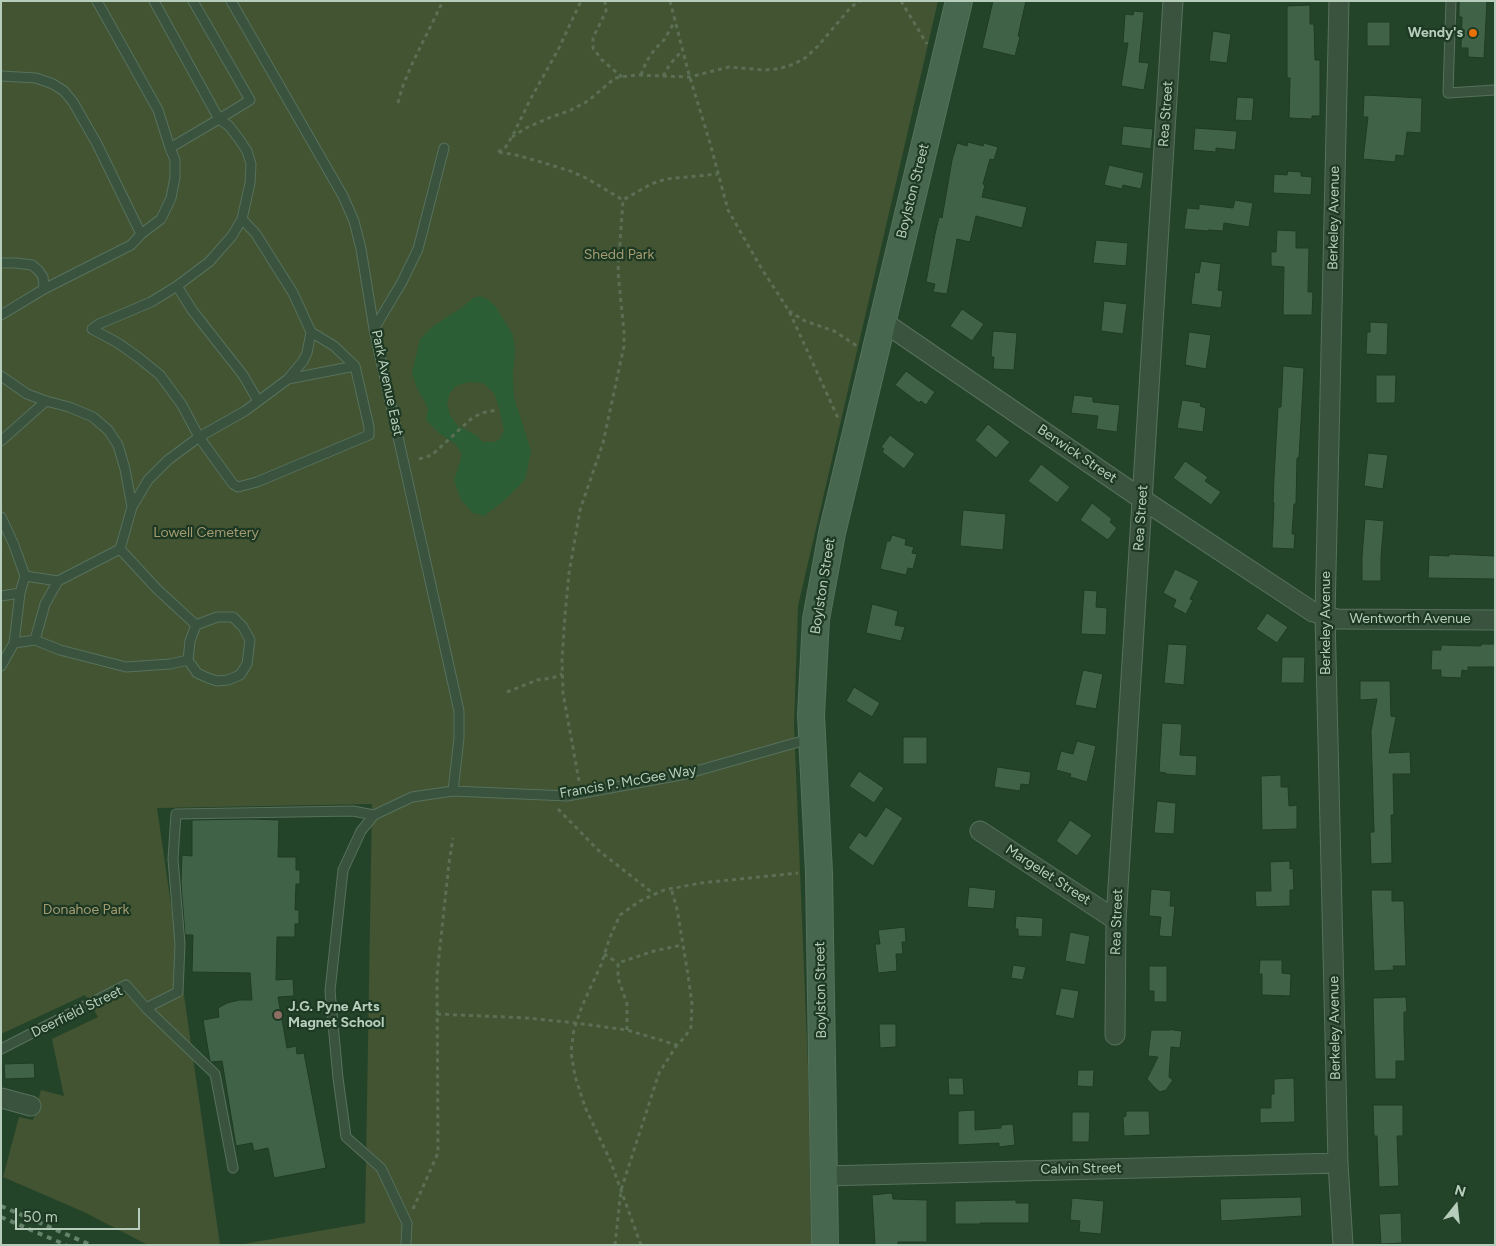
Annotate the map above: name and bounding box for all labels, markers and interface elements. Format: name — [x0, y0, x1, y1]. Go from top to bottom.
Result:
place label: Wendy's — [1408, 25, 1463, 41]
marker: Wendy's — [1467, 27, 1479, 39]
street label: Rea Street — [1155, 80, 1177, 148]
street label: Boylston Street — [893, 142, 933, 240]
street label: Berkeley Avenue — [1325, 166, 1343, 270]
park label: Shedd Park — [584, 247, 654, 263]
street label: Park Avenue East — [368, 328, 406, 438]
street label: Berwick Street — [1034, 421, 1120, 487]
street label: Rea Street — [1130, 484, 1152, 552]
park label: Lowell Cemetery — [153, 525, 259, 541]
street label: Boylston Street — [807, 537, 839, 635]
street label: Berkeley Avenue — [1318, 571, 1334, 675]
street label: Wentworth Avenue — [1349, 611, 1471, 627]
street label: Francis P. McGee Way — [558, 762, 698, 802]
street label: Margelet Street — [1002, 841, 1094, 909]
street label: Rea Street — [1107, 889, 1127, 955]
park label: Donahoe Park — [43, 902, 129, 918]
street label: Boylston Street — [812, 941, 830, 1039]
street label: Berkeley Avenue — [1326, 976, 1344, 1080]
street label: Deerfield Street — [29, 983, 125, 1041]
place label: J.G. Pyne Arts Magnet School — [288, 999, 384, 1032]
marker: J.G. Pyne Arts Magnet School — [272, 1009, 284, 1021]
street label: Calvin Street — [1040, 1160, 1122, 1178]
north arrow — [1431, 1181, 1481, 1231]
text: N — [1453, 1181, 1468, 1201]
scale bar — [18, 1198, 142, 1230]
text: 50 m — [23, 1208, 58, 1226]

